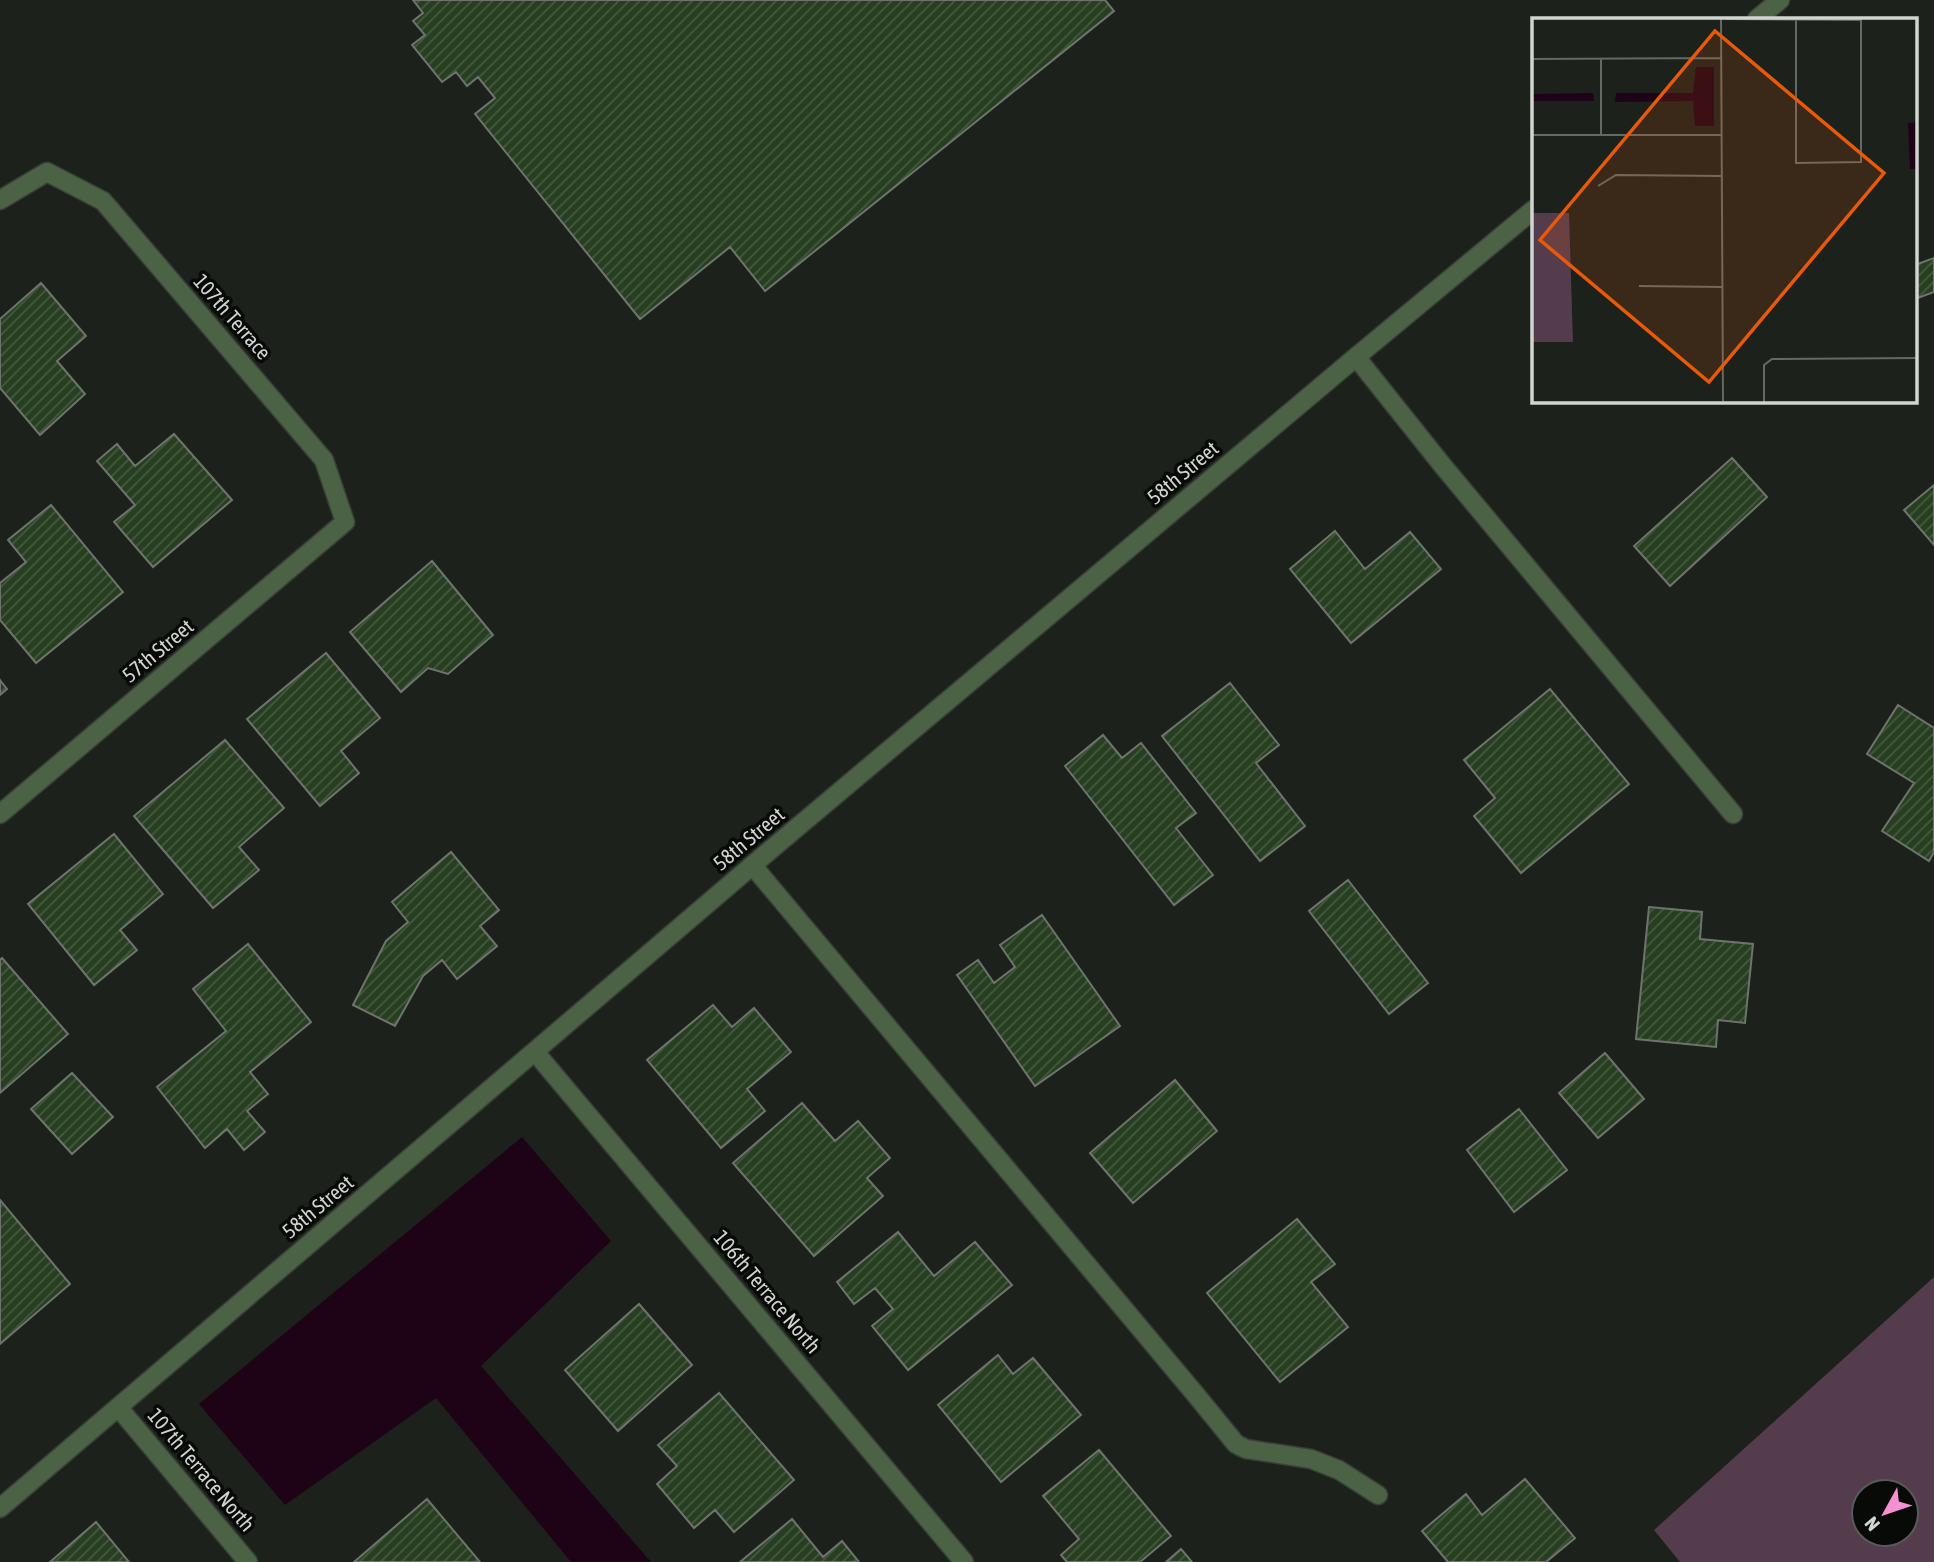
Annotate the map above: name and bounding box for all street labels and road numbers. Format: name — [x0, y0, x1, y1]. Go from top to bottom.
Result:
street label: 107th Terrace — [189, 269, 276, 364]
street label: 58th Street — [1142, 436, 1223, 509]
street label: 57th Street — [117, 614, 198, 687]
street label: 58th Street — [708, 802, 789, 875]
street label: 58th Street — [277, 1170, 358, 1243]
street label: 106th Terrace North — [710, 1225, 826, 1358]
street label: 107th Terrace North — [144, 1403, 260, 1536]

